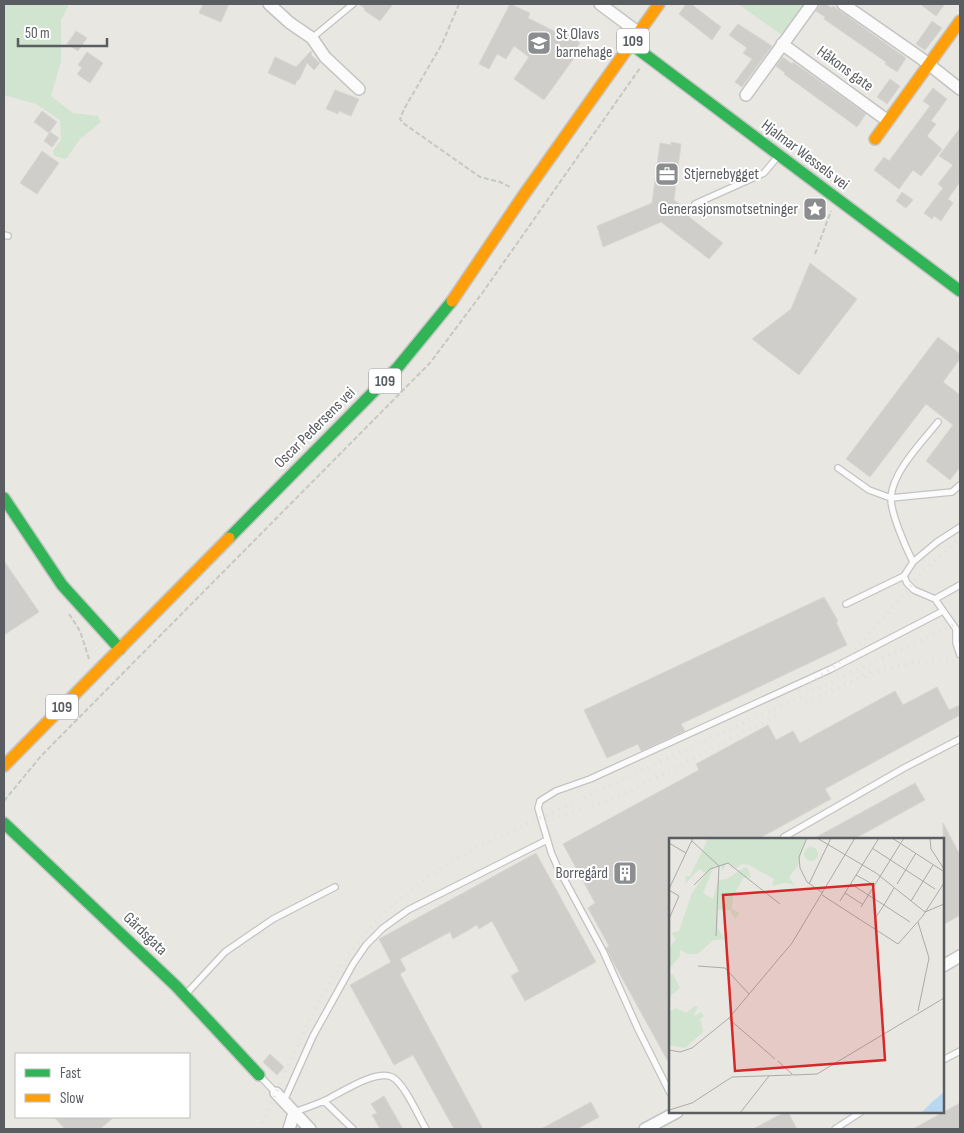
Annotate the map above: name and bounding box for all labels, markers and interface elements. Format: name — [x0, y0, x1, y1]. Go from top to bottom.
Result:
scale bar — [18, 15, 106, 47]
text: 50 m — [25, 24, 50, 43]
place label: St Olavs barnehage — [556, 25, 612, 62]
road number: 109 — [617, 28, 649, 54]
school or university icon: St Olavs barnehage — [526, 30, 552, 56]
street label: Håkons gate — [813, 42, 877, 96]
street label: Hjalmar Wessels vei — [757, 116, 853, 194]
office icon: Stjernebygget — [654, 161, 680, 187]
place label: Stjernebygget — [684, 165, 759, 184]
place icon: Generasjonsmotsetninger — [802, 196, 828, 222]
place label: Generasjonsmotsetninger — [659, 200, 798, 219]
road number: 109 — [369, 368, 401, 394]
street label: Oscar Pedersens vei — [271, 384, 359, 472]
road number: 109 — [46, 694, 78, 720]
inset map — [669, 838, 944, 1113]
building icon: Borregård — [612, 860, 638, 886]
place label: Borregård — [556, 864, 608, 883]
street label: Gårdsgata — [119, 908, 171, 960]
legend — [15, 1053, 190, 1118]
text: Fast — [60, 1064, 82, 1083]
text: Slow — [60, 1089, 84, 1108]

